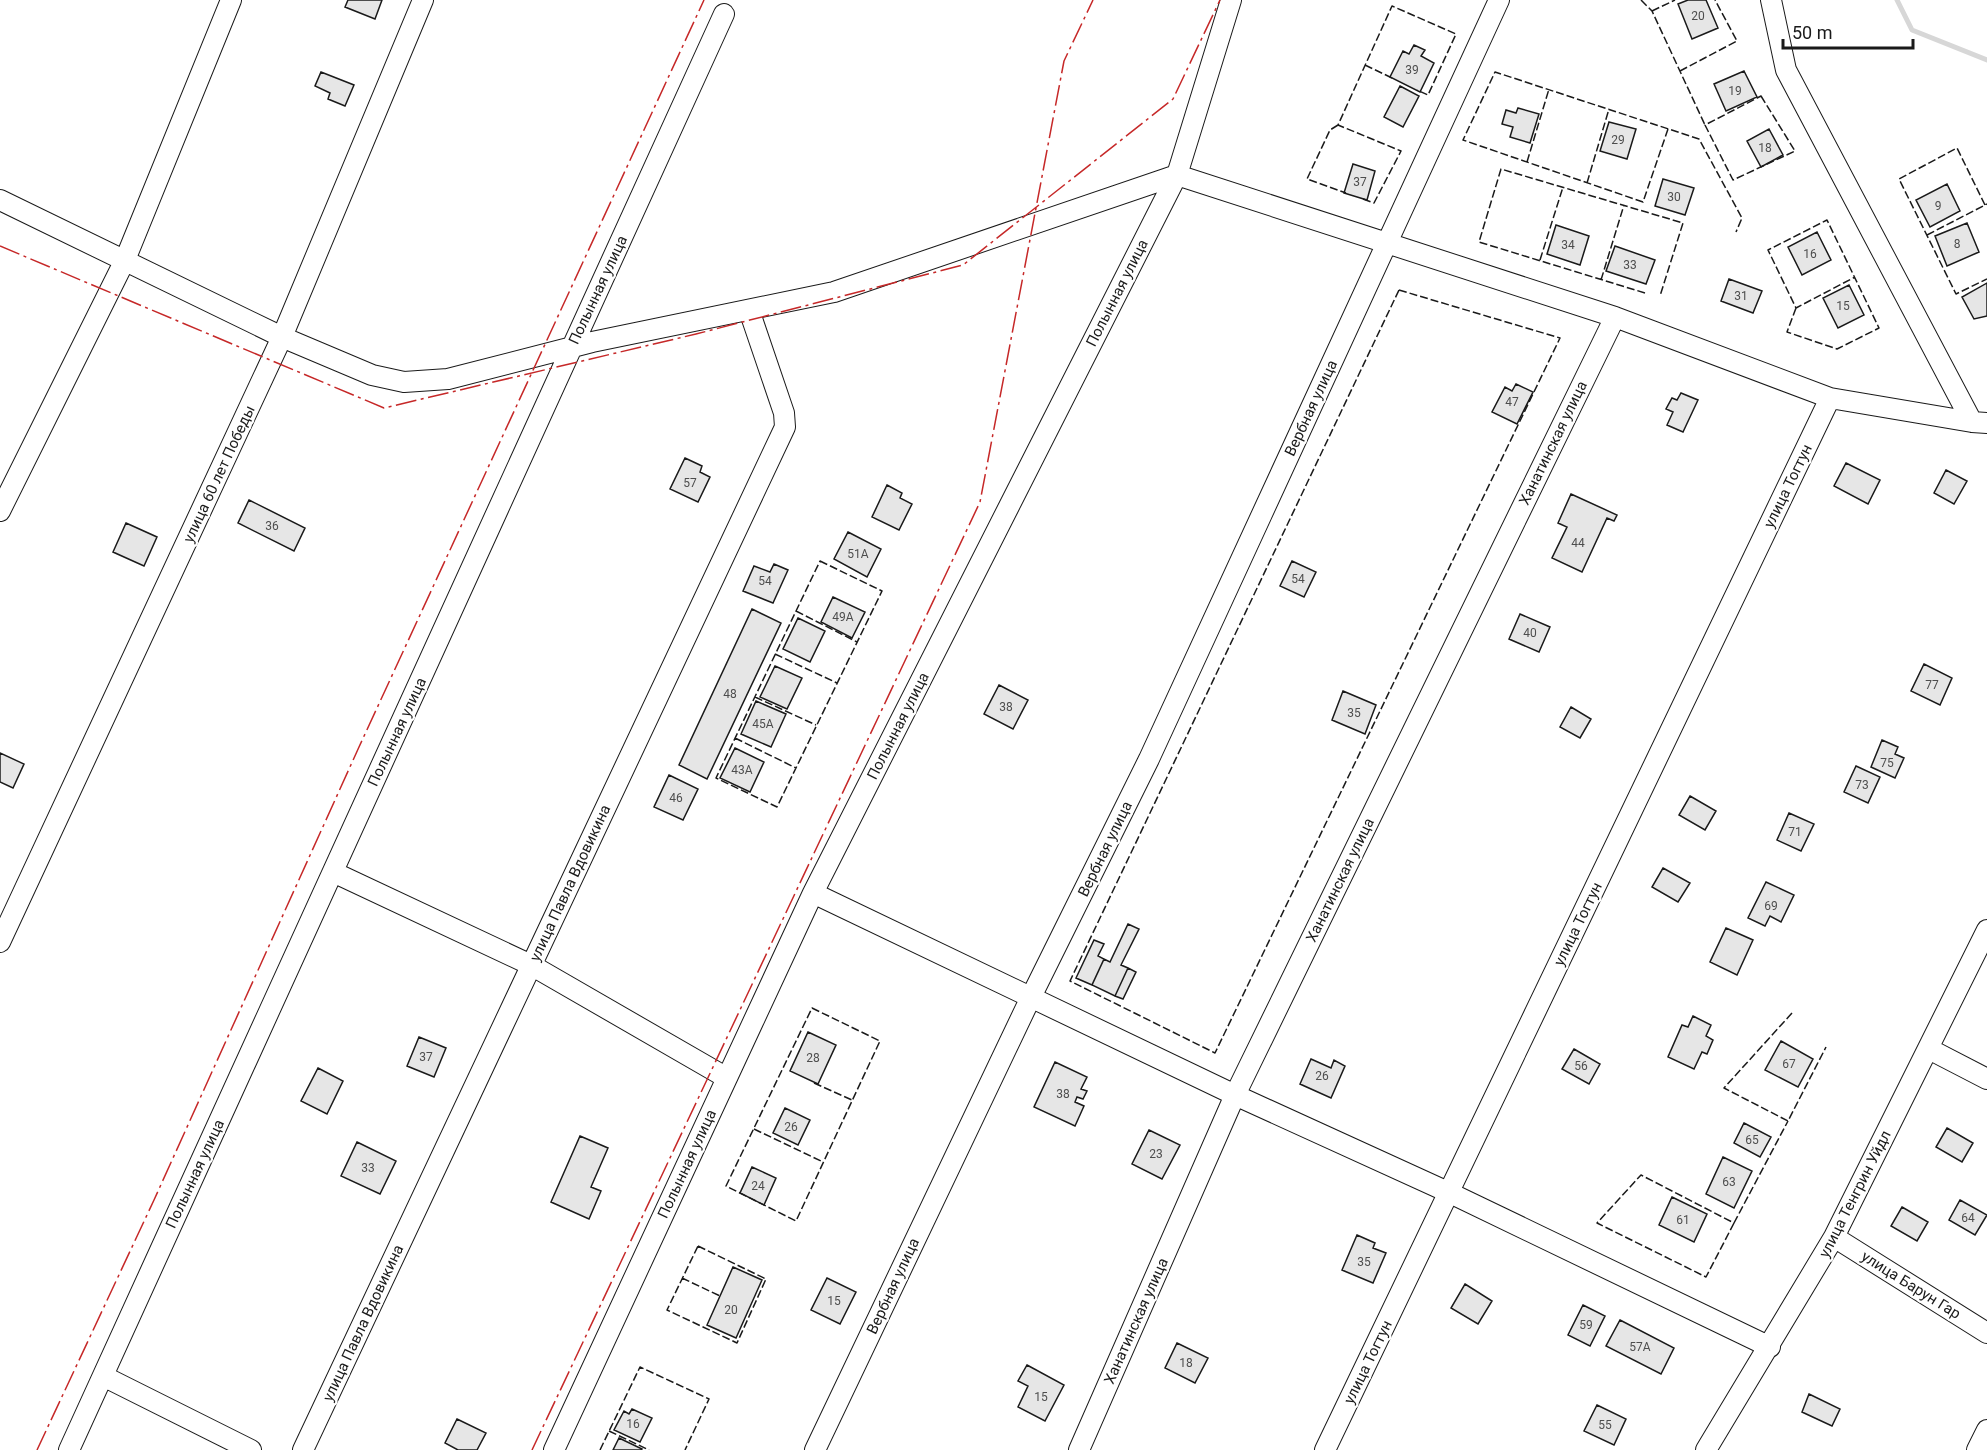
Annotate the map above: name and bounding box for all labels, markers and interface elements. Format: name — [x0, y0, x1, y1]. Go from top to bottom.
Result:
house number: 20 — [1691, 9, 1705, 23]
scale bar — [1783, 12, 1914, 50]
text: 50 m — [1792, 22, 1832, 43]
house number: 39 — [1405, 63, 1419, 77]
house number: 19 — [1728, 84, 1742, 98]
house number: 29 — [1611, 133, 1625, 147]
house number: 18 — [1758, 141, 1772, 155]
house number: 37 — [1353, 175, 1367, 189]
house number: 30 — [1667, 190, 1681, 204]
house number: 9 — [1935, 199, 1941, 213]
street label: Полынная улица — [565, 233, 631, 347]
street label: Полынная улица — [1082, 236, 1152, 350]
house number: 8 — [1954, 237, 1961, 251]
house number: 34 — [1561, 238, 1575, 252]
house number: 16 — [1803, 247, 1817, 261]
house number: 33 — [1623, 258, 1637, 272]
house number: 31 — [1734, 289, 1748, 303]
house number: 15 — [1836, 299, 1850, 313]
street label: Вербная улица — [1281, 357, 1341, 459]
street label: Ханатинская улица — [1515, 378, 1591, 508]
house number: 47 — [1505, 395, 1519, 409]
street label: улица 60 лет Победы — [179, 403, 259, 545]
street label: улица Тогтун — [1760, 441, 1816, 531]
house number: 57 — [683, 476, 697, 490]
house number: 36 — [265, 519, 279, 533]
house number: 44 — [1571, 536, 1585, 550]
house number: 51А — [847, 547, 869, 561]
house number: 54 — [1291, 572, 1305, 586]
house number: 54 — [758, 574, 772, 588]
house number: 49А — [832, 610, 854, 624]
house number: 40 — [1523, 626, 1537, 640]
street label: Полынная улица — [863, 669, 933, 783]
street label: Полынная улица — [364, 675, 430, 789]
house number: 77 — [1925, 678, 1939, 692]
house number: 48 — [723, 687, 737, 701]
house number: 38 — [999, 700, 1013, 714]
house number: 35 — [1347, 706, 1361, 720]
house number: 45А — [752, 717, 774, 731]
house number: 75 — [1880, 756, 1894, 770]
house number: 43А — [731, 763, 753, 777]
house number: 73 — [1855, 778, 1869, 792]
house number: 46 — [669, 791, 683, 805]
street label: Вербная улица — [1074, 798, 1136, 900]
street label: улица Павла Вдовикина — [526, 802, 614, 964]
street label: Ханатинская улица — [1302, 815, 1378, 945]
house number: 71 — [1788, 825, 1802, 839]
street label: улица Тогтун — [1550, 879, 1606, 969]
house number: 69 — [1764, 899, 1778, 913]
house number: 37 — [419, 1050, 433, 1064]
house number: 28 — [806, 1051, 820, 1065]
house number: 67 — [1782, 1057, 1796, 1071]
house number: 56 — [1574, 1059, 1588, 1073]
house number: 26 — [1315, 1069, 1329, 1083]
house number: 38 — [1056, 1087, 1070, 1101]
street label: Полынная улица — [654, 1107, 720, 1221]
street label: Полынная улица — [162, 1117, 228, 1231]
house number: 26 — [784, 1120, 798, 1134]
street label: улица Тенгрин Уйдл — [1815, 1127, 1895, 1261]
house number: 65 — [1745, 1133, 1759, 1147]
house number: 23 — [1149, 1147, 1163, 1161]
house number: 33 — [361, 1161, 375, 1175]
house number: 63 — [1722, 1175, 1736, 1189]
house number: 24 — [751, 1179, 765, 1193]
house number: 64 — [1961, 1211, 1975, 1225]
house number: 61 — [1676, 1213, 1690, 1227]
street label: Вербная улица — [863, 1235, 923, 1337]
street label: улица Павла Вдовикина — [319, 1242, 407, 1404]
street label: улица Барун Гар — [1858, 1247, 1964, 1323]
street label: Ханатинская улица — [1100, 1255, 1172, 1387]
house number: 35 — [1357, 1255, 1371, 1269]
house number: 15 — [827, 1294, 841, 1308]
house number: 20 — [724, 1303, 738, 1317]
street label: улица Тогтун — [1340, 1317, 1396, 1407]
house number: 59 — [1579, 1318, 1593, 1332]
house number: 57А — [1629, 1340, 1651, 1354]
house number: 18 — [1179, 1356, 1193, 1370]
house number: 15 — [1034, 1390, 1048, 1404]
house number: 16 — [626, 1417, 640, 1431]
house number: 55 — [1598, 1418, 1612, 1432]

